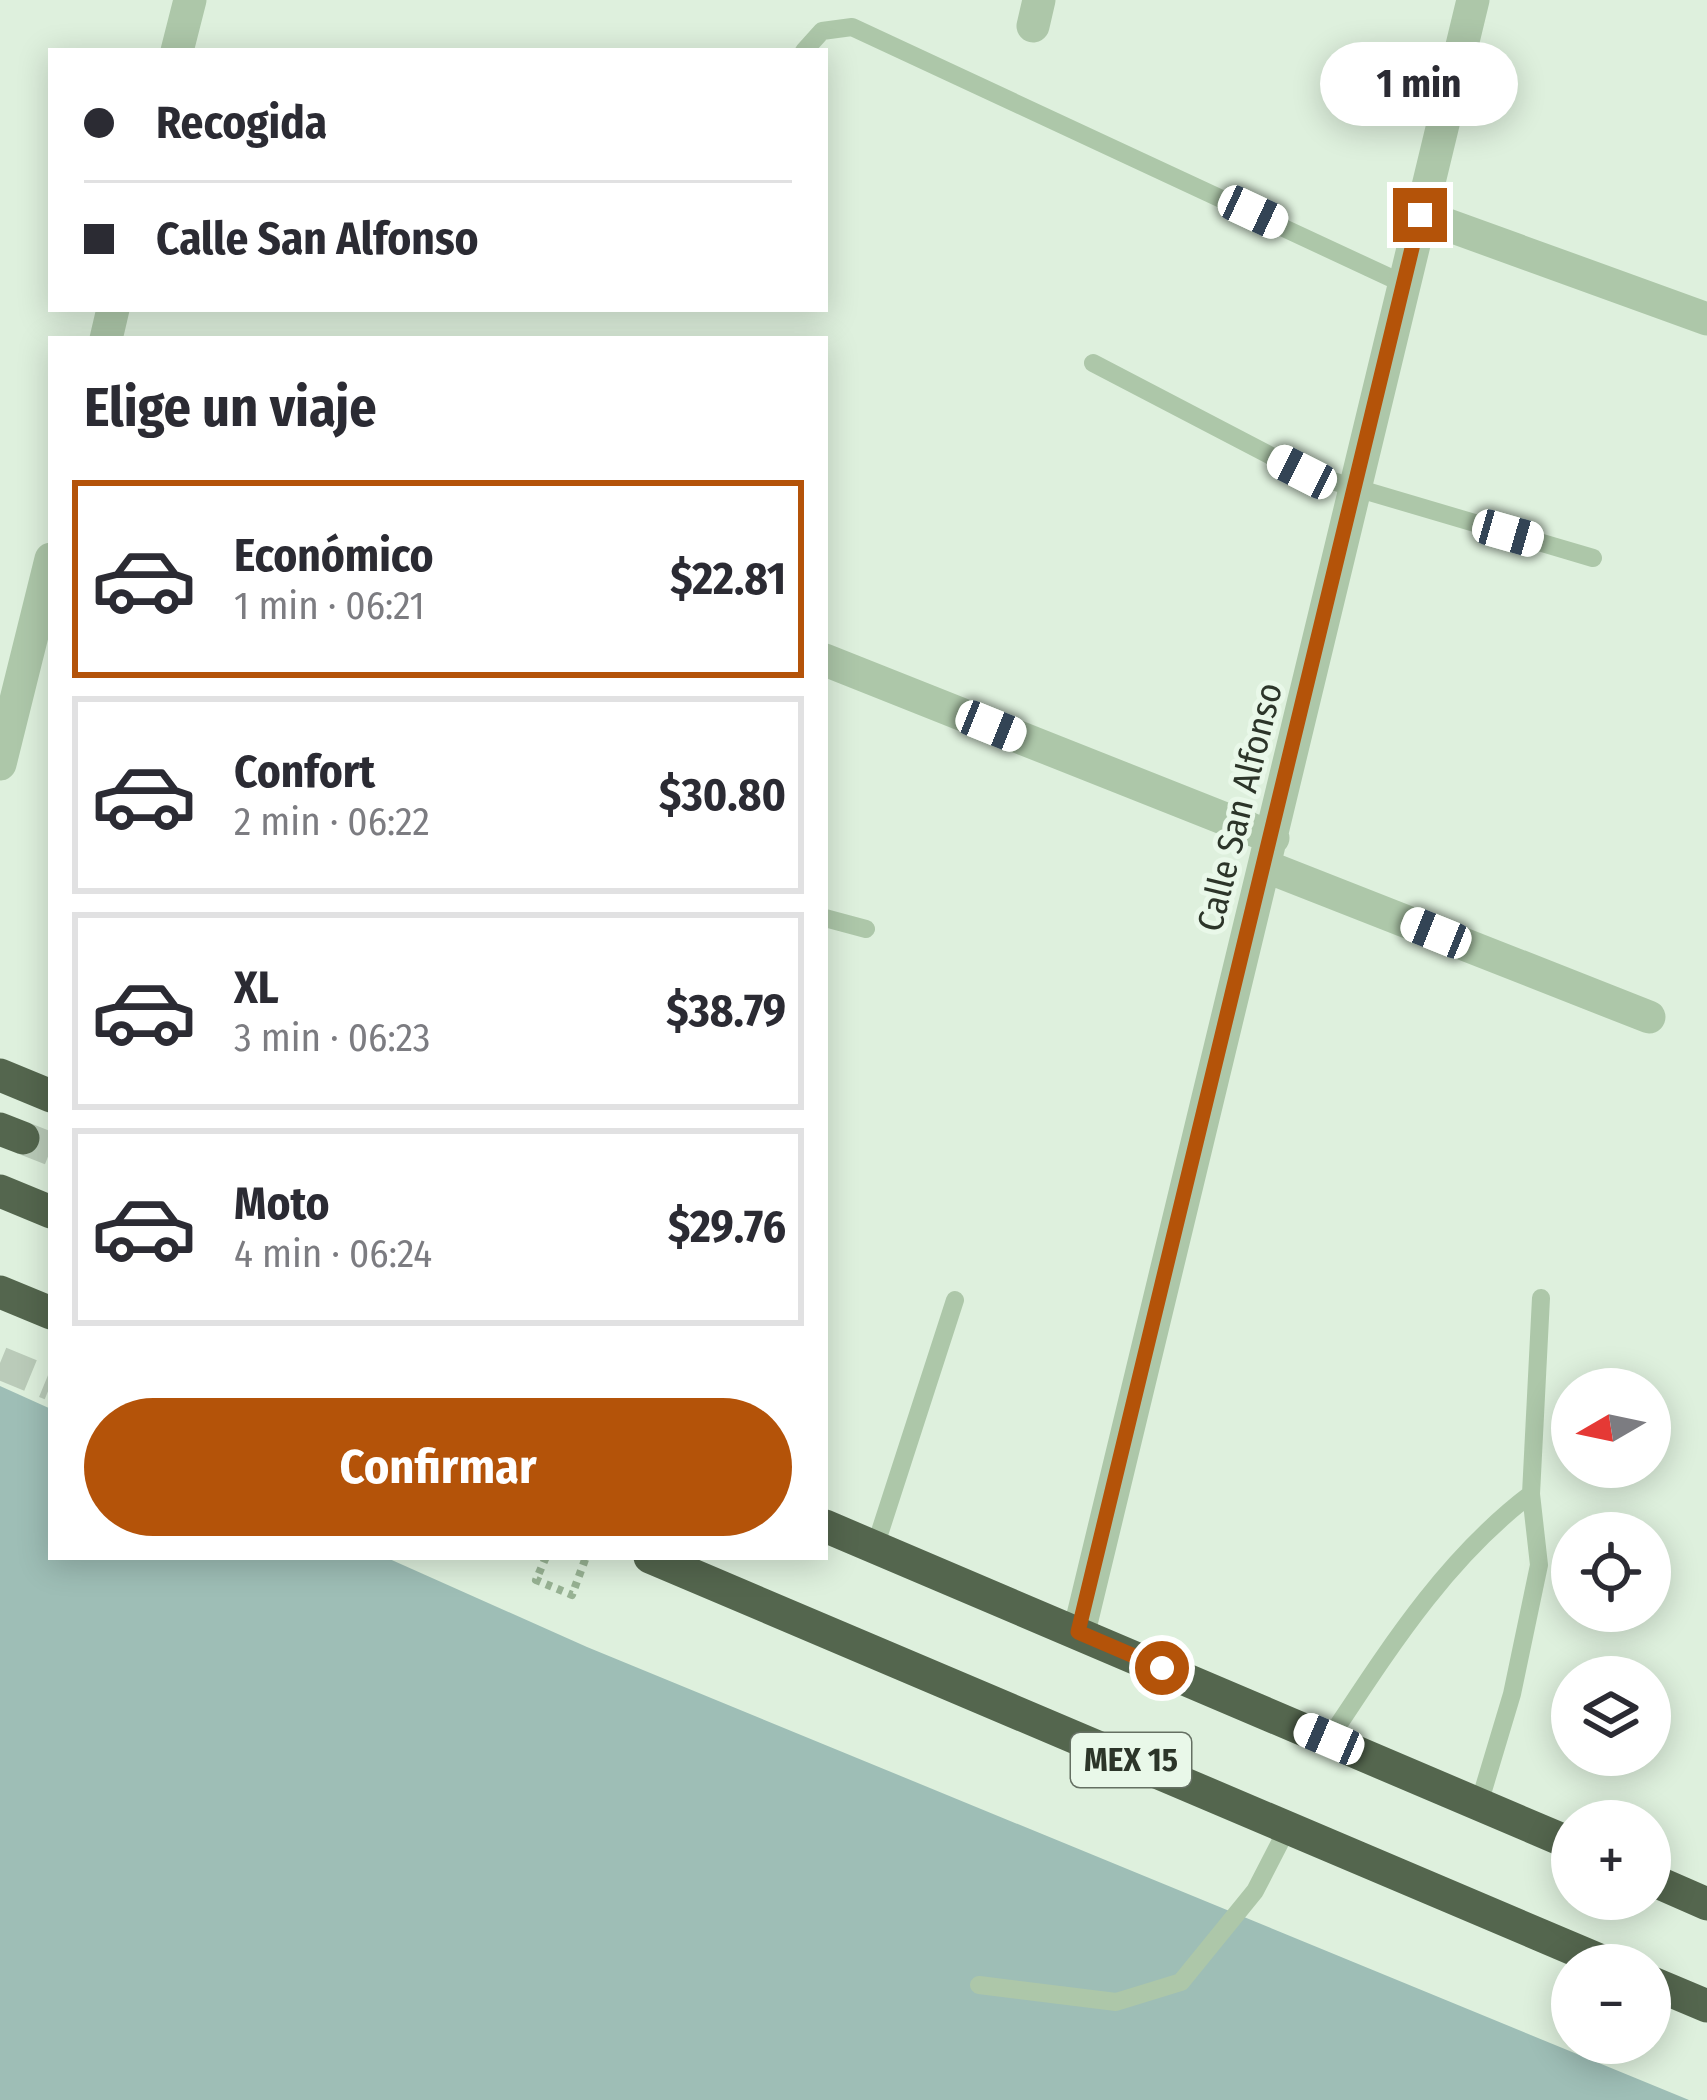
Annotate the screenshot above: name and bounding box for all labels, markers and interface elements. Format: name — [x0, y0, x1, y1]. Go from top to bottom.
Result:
callout: 1 min — [1321, 41, 1519, 125]
text: 1 min — [1377, 61, 1461, 107]
text: Recogida — [156, 96, 327, 150]
car — [1213, 180, 1293, 244]
route end — [1393, 188, 1447, 242]
text: Calle San Alfonso — [156, 212, 479, 266]
text: Elige un viaje — [84, 376, 377, 440]
car — [1262, 440, 1342, 504]
car — [1468, 506, 1548, 560]
icon: car — [90, 525, 198, 633]
text: Económico — [234, 529, 434, 583]
text: $22.81 — [670, 552, 786, 606]
text: 1 min · 06:21 — [234, 583, 425, 629]
street label: Calle San Alfonso — [1188, 678, 1292, 936]
car — [951, 696, 1031, 756]
icon: car — [90, 741, 198, 849]
text: Confort — [234, 745, 375, 799]
text: $30.80 — [659, 768, 786, 822]
text: 2 min · 06:22 — [234, 799, 430, 845]
car — [1396, 903, 1476, 963]
icon: car — [90, 957, 198, 1065]
text: XL — [234, 961, 279, 1015]
text: $38.79 — [666, 984, 786, 1038]
text: 3 min · 06:23 — [234, 1015, 430, 1061]
icon: car — [90, 1173, 198, 1281]
text: Moto — [234, 1177, 330, 1231]
text: $29.76 — [668, 1200, 786, 1254]
text: 4 min · 06:24 — [234, 1231, 432, 1277]
north arrow — [1551, 1368, 1671, 1488]
map controls — [1551, 1368, 1671, 2064]
button: Confirmar — [84, 1398, 792, 1536]
button: locate — [1551, 1512, 1671, 1632]
route start — [1135, 1641, 1189, 1695]
button: layers — [1551, 1656, 1671, 1776]
car — [1289, 1708, 1369, 1770]
road number: MEX 15 — [1071, 1733, 1191, 1787]
button: + — [1551, 1800, 1671, 1920]
button: − — [1551, 1944, 1671, 2064]

